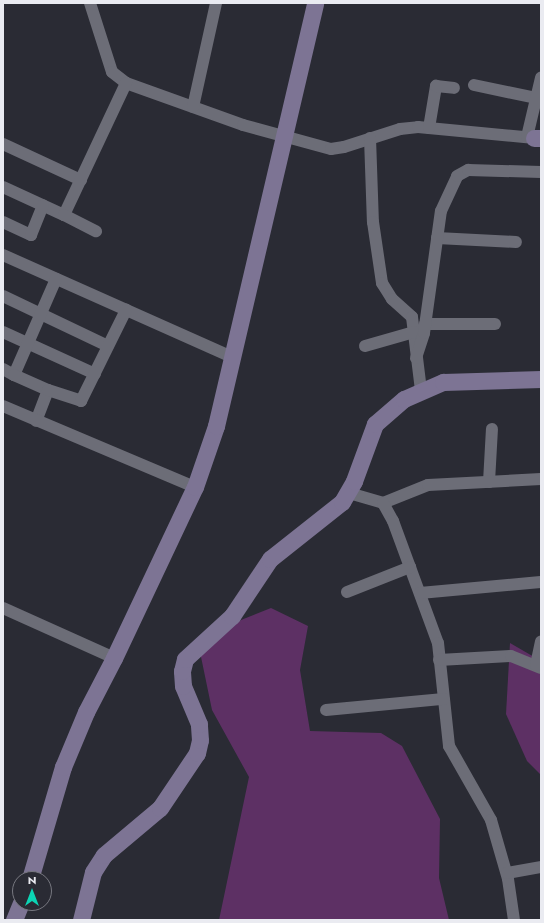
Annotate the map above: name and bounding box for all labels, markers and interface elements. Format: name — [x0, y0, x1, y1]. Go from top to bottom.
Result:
north arrow — [12, 871, 52, 911]
text: N — [28, 872, 36, 888]

